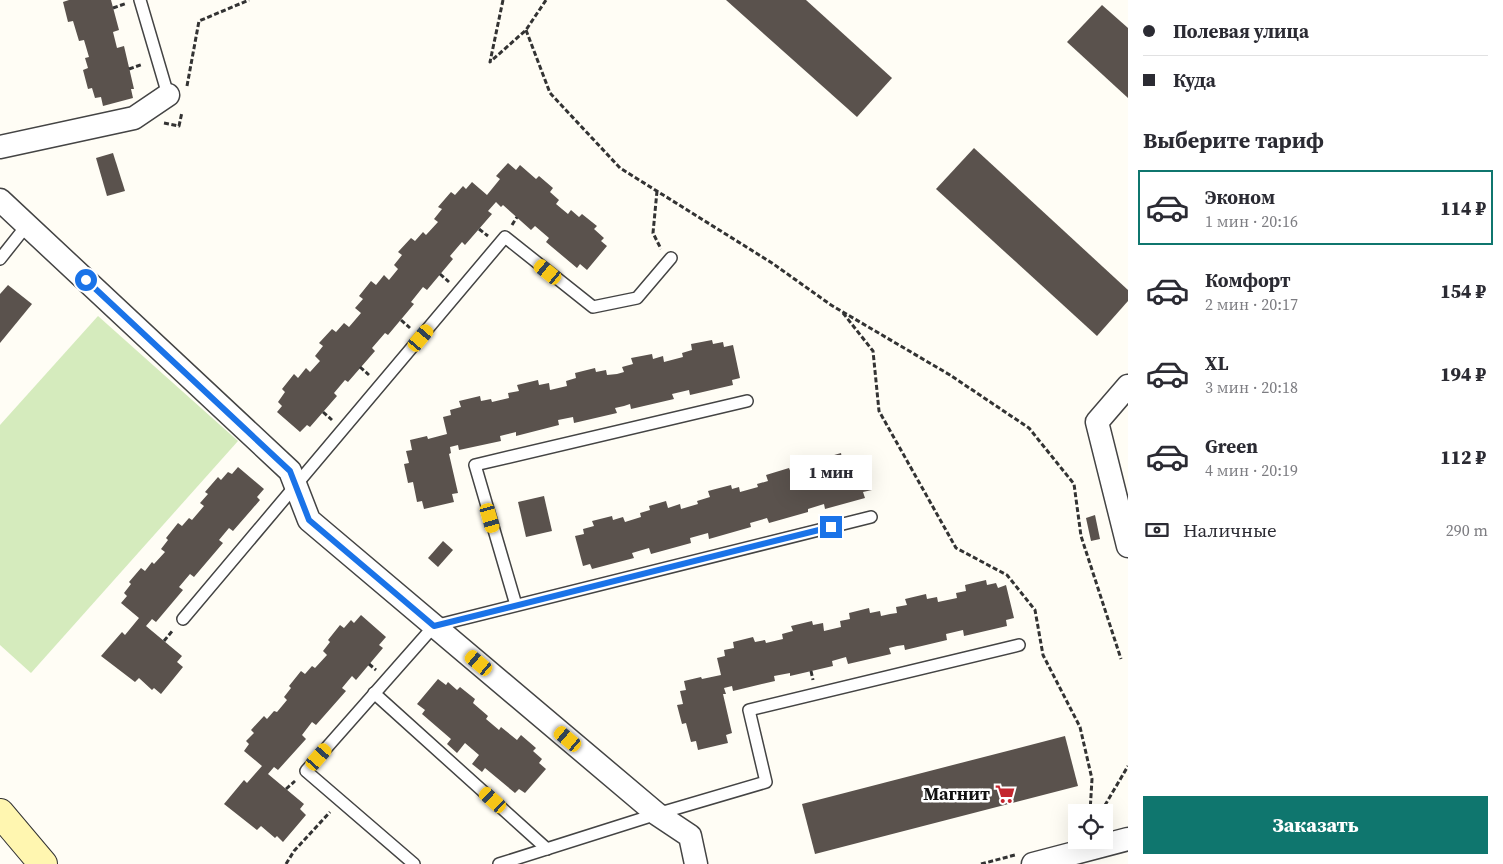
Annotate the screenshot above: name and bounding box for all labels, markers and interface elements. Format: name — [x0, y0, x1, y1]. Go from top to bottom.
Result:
text: Полевая улица — [1173, 18, 1309, 44]
text: Куда — [1173, 67, 1216, 93]
text: Выберите тариф — [1143, 125, 1324, 155]
text: Эконом — [1205, 184, 1275, 210]
icon: car — [1145, 185, 1190, 230]
text: 114 ₽ — [1440, 195, 1486, 221]
text: 1 мин · 20:16 — [1205, 210, 1298, 232]
car — [531, 257, 564, 287]
text: Комфорт — [1205, 267, 1291, 293]
icon: car — [1145, 268, 1190, 313]
route start — [75, 269, 97, 291]
text: 154 ₽ — [1440, 278, 1486, 304]
text: 2 мин · 20:17 — [1205, 293, 1298, 315]
car — [405, 322, 436, 354]
text: XL — [1205, 350, 1228, 376]
icon: car — [1145, 351, 1190, 396]
text: 194 ₽ — [1440, 361, 1486, 387]
text: 3 мин · 20:18 — [1205, 376, 1298, 398]
text: Green — [1205, 433, 1258, 459]
icon: car — [1145, 434, 1190, 479]
text: 112 ₽ — [1440, 444, 1486, 470]
callout: 1 мин — [790, 454, 872, 490]
text: 4 мин · 20:19 — [1205, 459, 1298, 481]
text: 1 мин — [809, 461, 853, 483]
car — [478, 502, 501, 534]
route end — [820, 516, 842, 538]
icon: cash — [1143, 516, 1171, 544]
text: Наличные — [1183, 517, 1277, 543]
text: 290 m — [1446, 519, 1488, 541]
car — [462, 648, 495, 678]
car — [551, 724, 584, 754]
car — [303, 741, 334, 773]
place label: Магнит — [923, 781, 990, 806]
supermarket icon: Магнит — [994, 783, 1016, 805]
car — [476, 784, 509, 816]
button: Заказать — [1143, 796, 1488, 854]
map controls — [1068, 804, 1113, 849]
button: locate — [1068, 804, 1113, 849]

